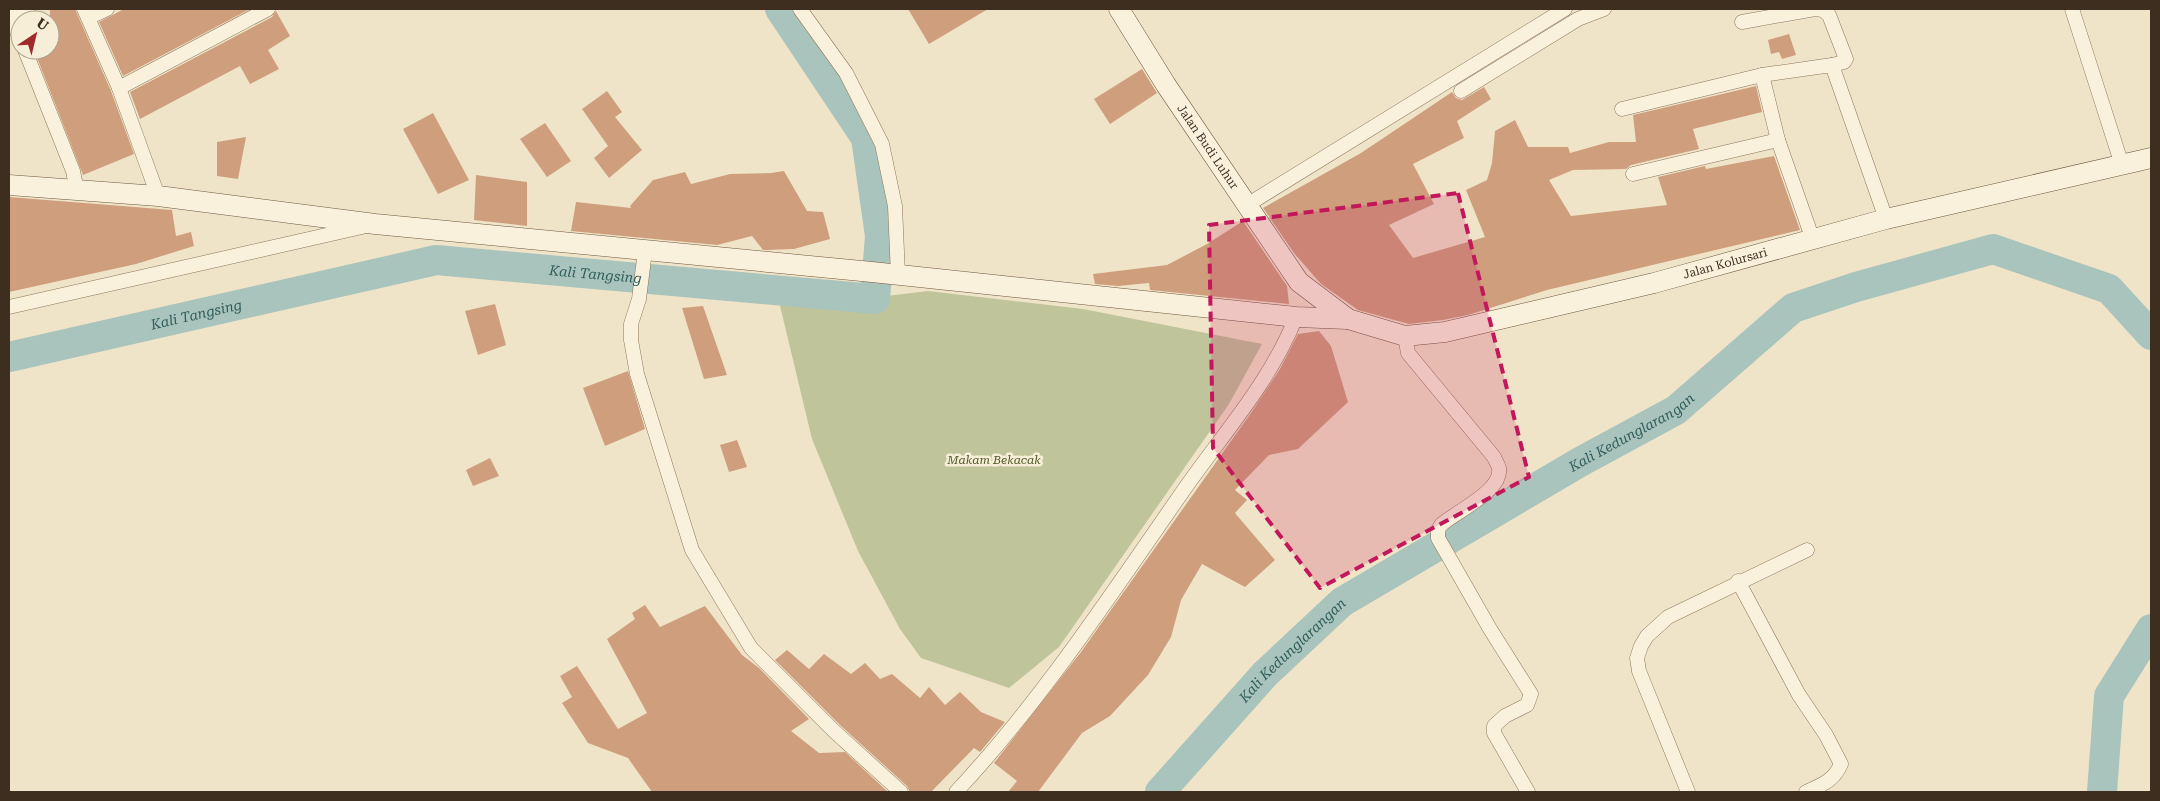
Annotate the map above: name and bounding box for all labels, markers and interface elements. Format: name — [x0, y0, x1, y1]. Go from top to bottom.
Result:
north arrow — [10, 10, 60, 60]
text: U — [33, 15, 52, 34]
street label: Jalan Budi Luhur — [1174, 102, 1241, 192]
street label: Jalan Kolursari — [1681, 245, 1769, 282]
water label: Kali Tangsing — [547, 262, 643, 286]
water label: Kali Tangsing — [148, 296, 243, 333]
water label: Kali Kedunglarangan — [1565, 390, 1698, 475]
park label: Makam Bekacak — [946, 453, 1041, 467]
water label: Kali Kedunglarangan — [1235, 595, 1349, 706]

